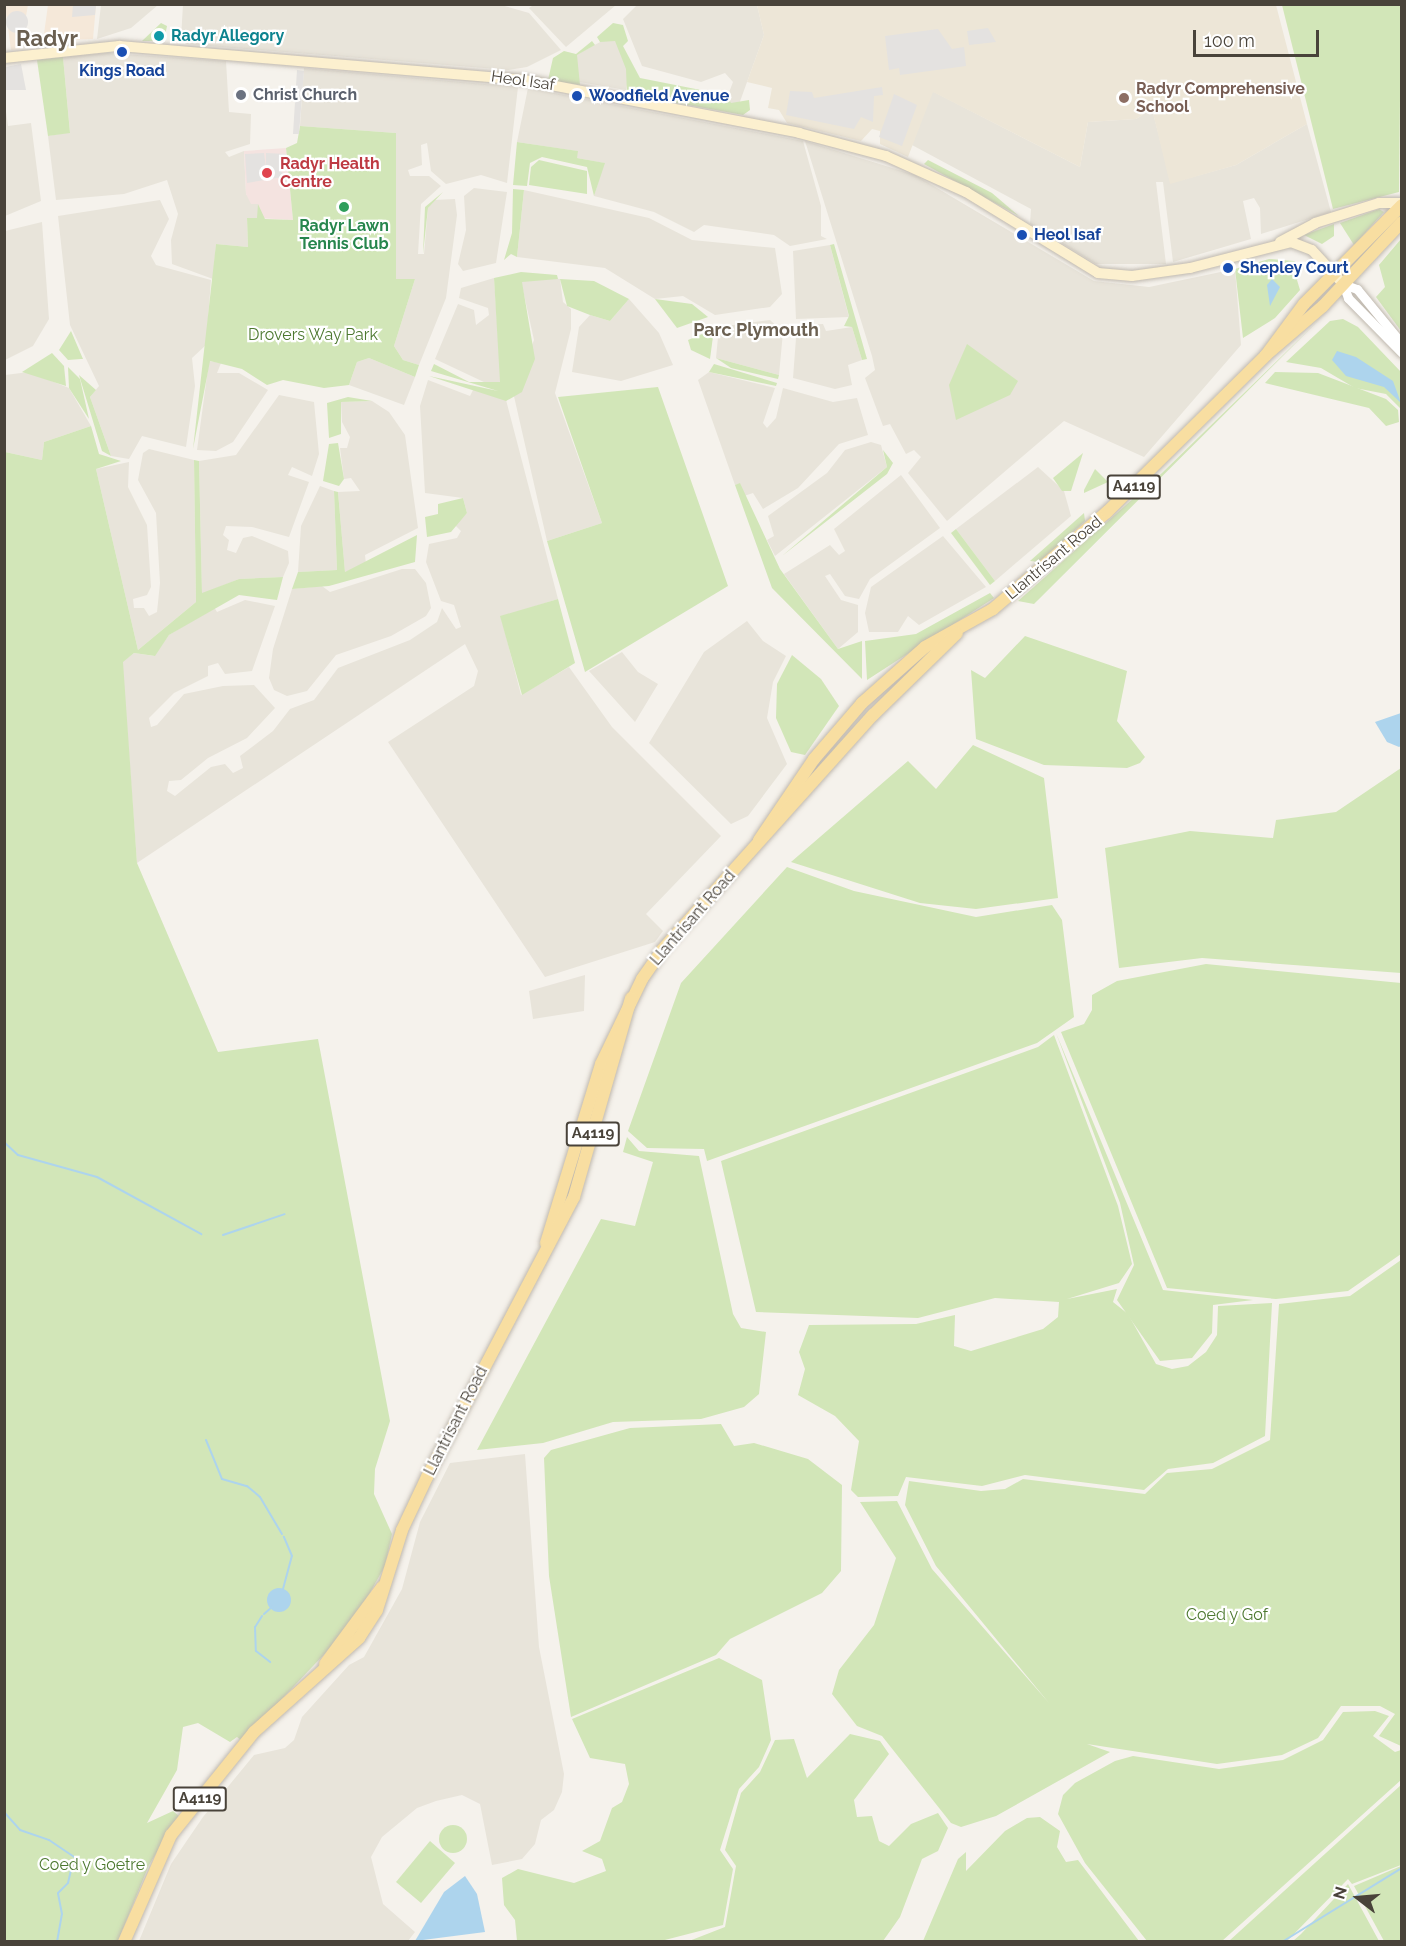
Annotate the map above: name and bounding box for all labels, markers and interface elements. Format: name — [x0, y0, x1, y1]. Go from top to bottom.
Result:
scale bar — [1196, 18, 1322, 56]
district label: Radyr — [16, 26, 78, 52]
place label: Radyr Allegory — [171, 26, 285, 46]
marker: Radyr Allegory — [152, 29, 166, 43]
text: 100 m — [1204, 30, 1255, 51]
marker: Kings Road — [115, 45, 129, 59]
place label: Kings Road — [79, 61, 165, 81]
street label: Heol Isaf — [490, 67, 556, 95]
place label: Radyr Comprehensive School — [1136, 79, 1305, 117]
place label: Christ Church — [253, 85, 357, 105]
place label: Woodfield Avenue — [589, 86, 730, 106]
marker: Christ Church — [234, 88, 248, 102]
marker: Woodfield Avenue — [570, 89, 584, 103]
marker: Radyr Comprehensive School — [1117, 91, 1131, 105]
place label: Radyr Health Centre — [280, 154, 380, 192]
marker: Radyr Health Centre — [258, 164, 276, 182]
marker: Radyr Lawn Tennis Club — [337, 200, 351, 214]
place label: Radyr Lawn Tennis Club — [299, 216, 389, 254]
place label: Heol Isaf — [1034, 225, 1101, 245]
marker: Heol Isaf — [1015, 228, 1029, 242]
place label: Shepley Court — [1240, 258, 1349, 278]
marker: Shepley Court — [1221, 261, 1235, 275]
district label: Parc Plymouth — [693, 319, 819, 341]
park label: Drovers Way Park — [248, 325, 378, 345]
road number: A4119 — [1106, 475, 1162, 499]
street label: Llantrisant Road — [1002, 512, 1106, 604]
street label: Llantrisant Road — [647, 867, 739, 969]
road number: A4119 — [564, 1122, 622, 1146]
street label: Llantrisant Road — [420, 1363, 492, 1479]
park label: Coed y Gof — [1186, 1605, 1268, 1625]
road number: A4119 — [172, 1787, 228, 1811]
park label: Coed y Goetre — [38, 1855, 146, 1875]
north arrow — [1328, 1868, 1388, 1928]
text: N — [1329, 1884, 1351, 1901]

